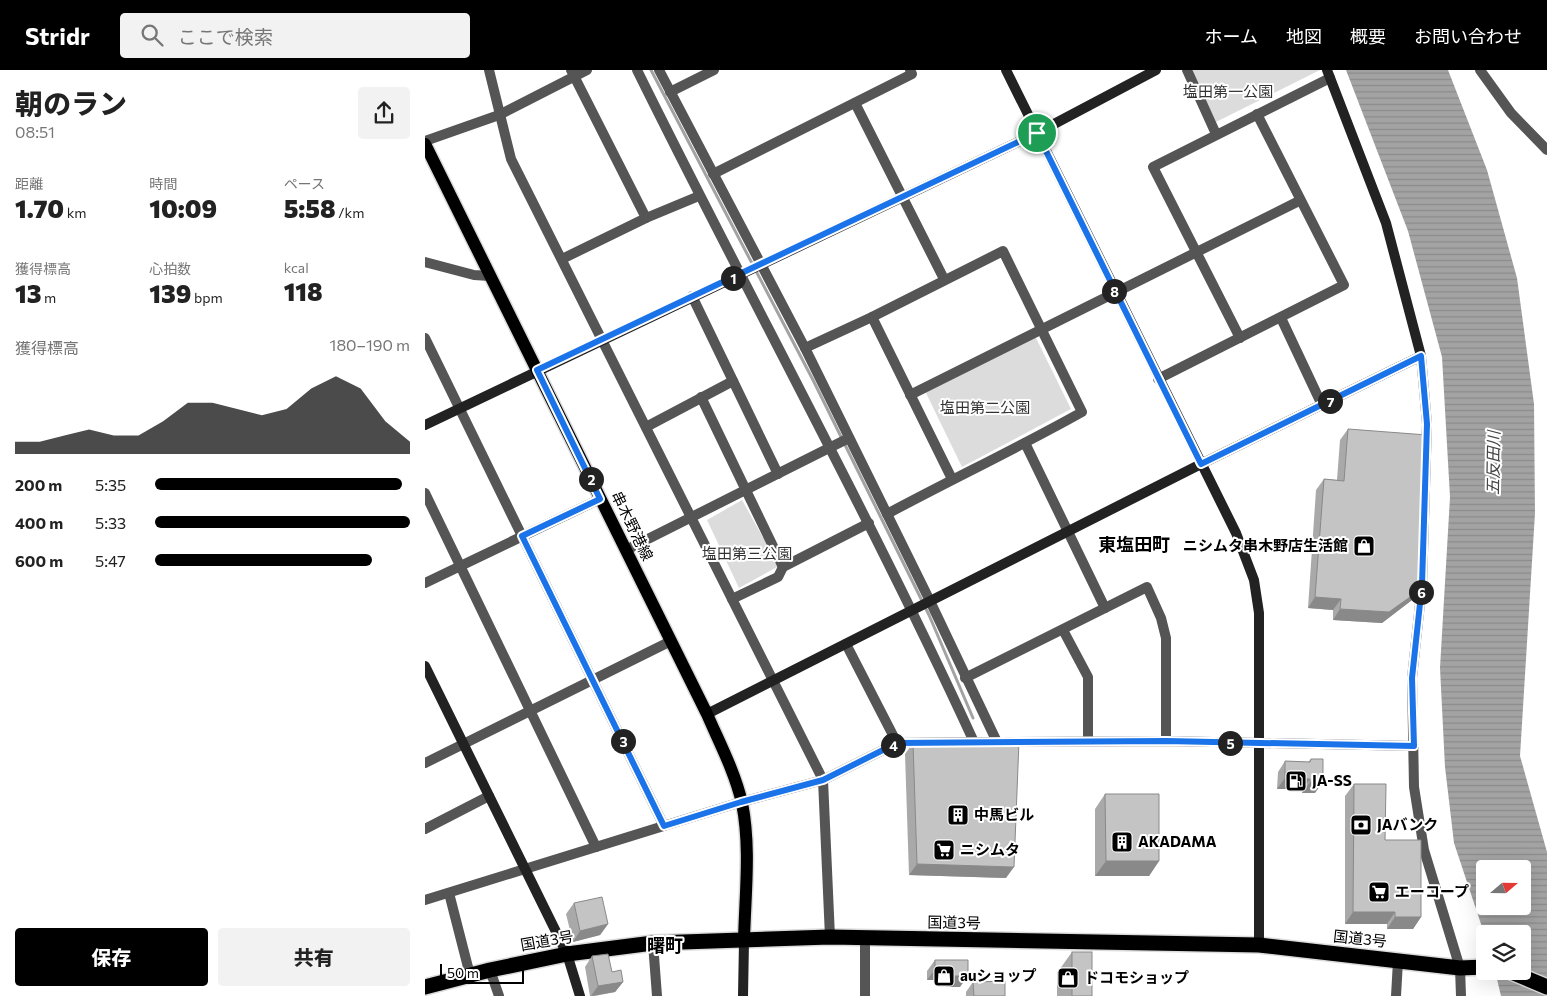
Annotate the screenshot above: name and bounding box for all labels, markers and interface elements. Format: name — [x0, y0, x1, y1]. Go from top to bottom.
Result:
search box — [120, 13, 470, 58]
text: Stridr — [25, 21, 90, 50]
icon: search — [138, 21, 166, 49]
text: ここで検索 — [178, 25, 273, 48]
text: ホーム — [1205, 25, 1258, 47]
text: 地図 — [1286, 25, 1322, 47]
text: 概要 — [1350, 25, 1386, 47]
text: お問い合わせ — [1414, 25, 1522, 47]
park label: 塩田第一公園 — [1183, 82, 1273, 100]
text: 朝のラン — [15, 86, 127, 120]
button: share — [358, 87, 410, 139]
pin — [1016, 112, 1058, 154]
icon: arrive — [1023, 119, 1051, 147]
text: 08:51 — [15, 122, 55, 141]
text: 距離 — [15, 175, 43, 192]
text: 時間 — [149, 175, 177, 192]
text: ペース — [284, 175, 325, 192]
text: 1.70 — [15, 193, 64, 223]
text: 10:09 — [149, 193, 217, 223]
text: 5:58 — [284, 193, 336, 223]
text: km — [64, 204, 87, 221]
text: /km — [336, 204, 364, 221]
text: kcal — [284, 259, 309, 276]
text: 獲得標高 — [15, 260, 71, 277]
text: 心拍数 — [149, 260, 191, 277]
pin: 1 — [721, 266, 745, 290]
text: 1 — [730, 270, 737, 287]
text: 118 — [284, 276, 323, 306]
text: 13 — [15, 278, 41, 308]
text: 139 — [149, 278, 191, 308]
pin: 8 — [1101, 278, 1127, 304]
text: 8 — [1110, 283, 1119, 300]
text: m — [41, 289, 56, 306]
text: bpm — [191, 289, 223, 306]
text: 180–190 m — [330, 335, 410, 354]
text: 獲得標高 — [15, 338, 79, 357]
pin: 7 — [1317, 388, 1343, 414]
text: 7 — [1327, 393, 1334, 410]
park label: 塩田第二公園 — [940, 398, 1030, 416]
water label: 五反田川 — [1482, 429, 1503, 495]
pin: 2 — [579, 466, 603, 492]
text: 2 — [588, 471, 595, 488]
text: 200 m — [15, 475, 62, 494]
text: 5:35 — [95, 475, 126, 494]
street label: 串木野港線 — [608, 488, 657, 563]
text: 400 m — [15, 513, 63, 532]
text: 5:33 — [95, 513, 126, 532]
district label: 東塩田町 — [1098, 533, 1170, 555]
shop icon: ニシムタ串木野店生活館 — [1352, 534, 1376, 558]
place label: ニシムタ串木野店生活館 — [1183, 536, 1348, 554]
park label: 塩田第三公園 — [702, 544, 792, 562]
text: 600 m — [15, 551, 63, 570]
text: 5:47 — [95, 551, 126, 570]
pin: 6 — [1409, 580, 1433, 604]
text: 6 — [1417, 584, 1426, 601]
pin: 3 — [611, 728, 635, 754]
pin: 5 — [1217, 730, 1243, 756]
pin: 4 — [881, 732, 905, 758]
text: 3 — [619, 733, 628, 750]
text: 5 — [1226, 735, 1235, 752]
text: 4 — [889, 737, 898, 754]
fuel station icon: JA-SS — [1284, 769, 1308, 793]
place label: JA-SS — [1312, 771, 1352, 789]
building icon: 中馬ビル — [946, 803, 970, 827]
place label: 中馬ビル — [974, 805, 1034, 823]
bank icon: JAバンク — [1349, 813, 1373, 837]
place label: JAバンク — [1377, 815, 1438, 833]
building icon: AKADAMA — [1110, 830, 1134, 854]
place label: AKADAMA — [1138, 832, 1217, 850]
supermarket icon: ニシムタ — [932, 838, 956, 862]
place label: ニシムタ — [960, 840, 1020, 858]
north arrow — [1476, 860, 1531, 915]
map controls — [1476, 860, 1531, 980]
supermarket icon: エーコープ — [1367, 880, 1391, 904]
place label: エーコープ — [1395, 882, 1469, 900]
street label: 国道3号 — [927, 913, 981, 931]
button: layers — [1476, 925, 1531, 980]
street label: 国道3号 — [1333, 926, 1388, 950]
street label: 国道3号 — [519, 927, 575, 954]
button: 保存 — [15, 928, 208, 986]
button: 共有 — [218, 928, 410, 986]
district label: 曙町 — [647, 934, 683, 956]
scale bar — [440, 961, 524, 984]
text: 50 m — [447, 964, 479, 981]
shop icon: auショップ — [932, 964, 956, 988]
place label: auショップ — [960, 966, 1036, 984]
shop icon: ドコモショップ — [1056, 966, 1080, 990]
place label: ドコモショップ — [1084, 968, 1189, 986]

